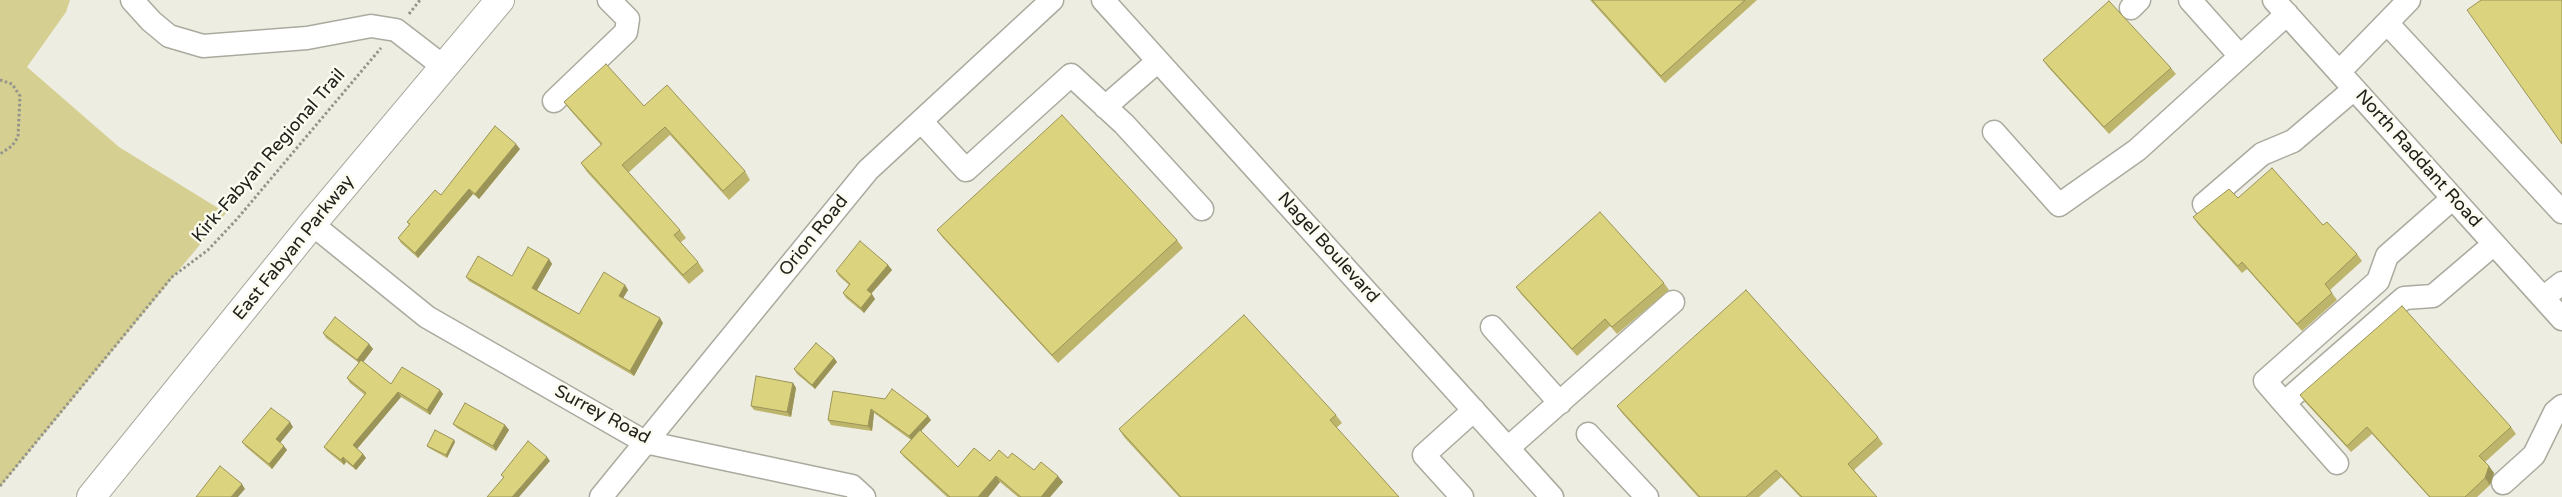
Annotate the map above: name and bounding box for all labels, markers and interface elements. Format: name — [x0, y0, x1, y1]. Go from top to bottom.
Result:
street label: Kirk-Fabyan Regional Trail — [188, 65, 350, 247]
street label: North Raddant Road — [2350, 86, 2486, 232]
street label: East Fabyan Parkway — [229, 171, 359, 325]
street label: Nagel Boulevard — [1273, 188, 1383, 308]
street label: Orion Road — [775, 191, 853, 281]
street label: Surrey Road — [551, 381, 653, 449]

